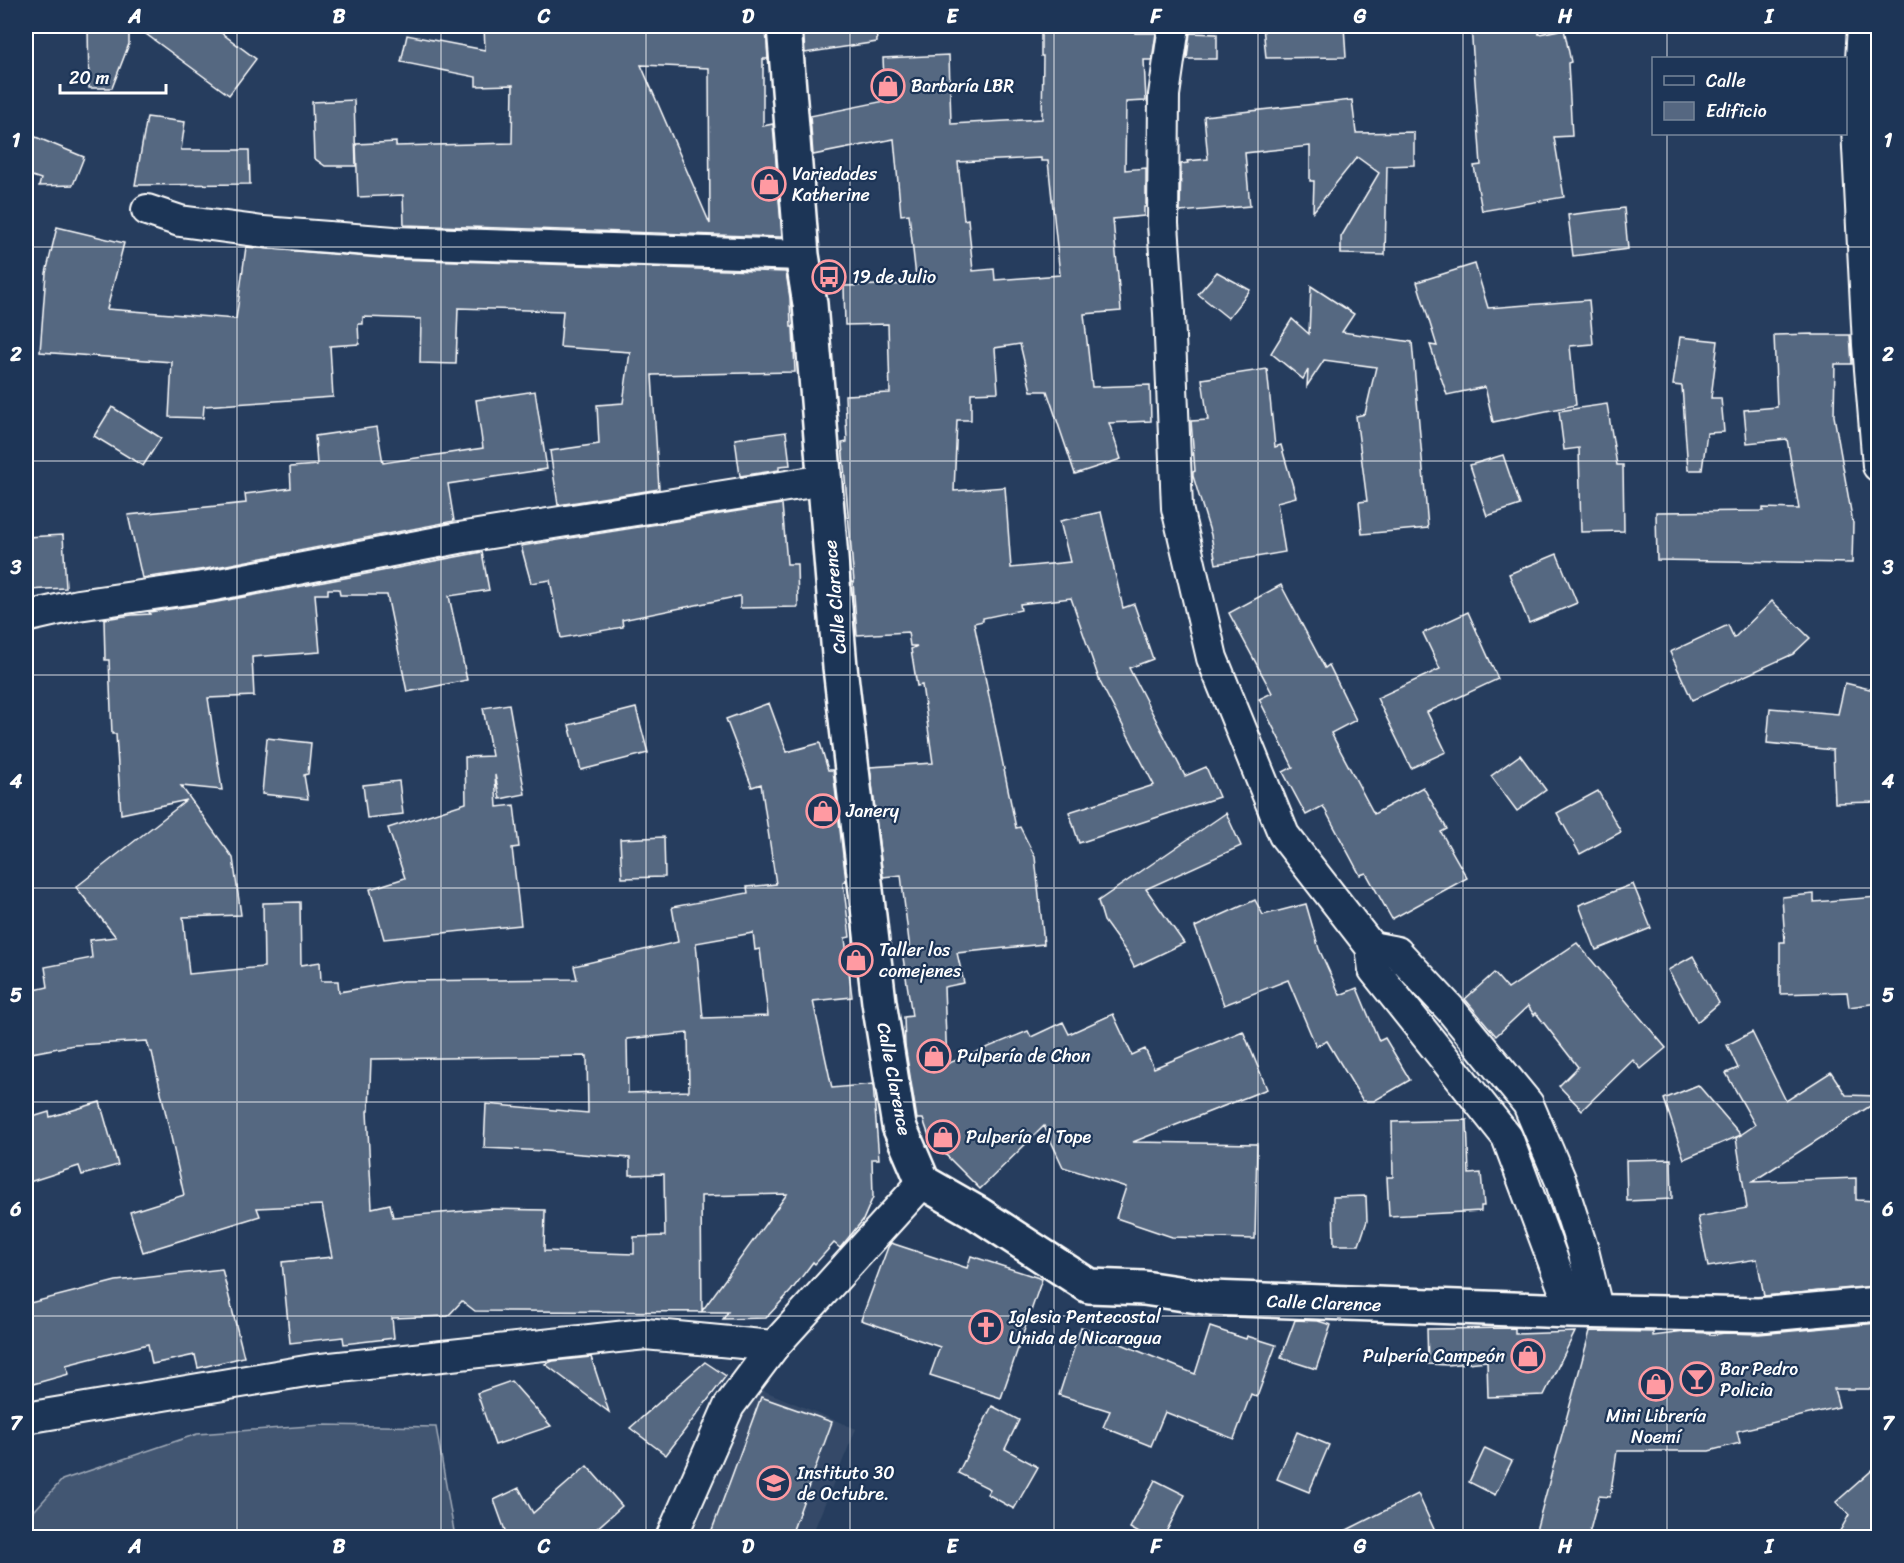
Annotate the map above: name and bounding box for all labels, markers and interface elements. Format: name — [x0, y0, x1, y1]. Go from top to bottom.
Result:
text: A — [127, 0, 142, 34]
text: B — [333, 0, 346, 34]
text: C — [537, 0, 551, 34]
text: D — [742, 0, 755, 34]
text: E — [946, 0, 959, 34]
text: F — [1150, 0, 1163, 34]
text: G — [1353, 0, 1367, 34]
text: H — [1557, 0, 1573, 34]
text: I — [1764, 0, 1775, 34]
scale bar — [60, 57, 166, 95]
legend — [1652, 57, 1847, 135]
text: 20 m — [69, 62, 109, 94]
text: Calle — [1706, 65, 1746, 97]
shop icon: Barbaría LBR — [870, 68, 906, 104]
place label: Barbaría LBR — [911, 70, 1014, 102]
text: Edificio — [1706, 95, 1767, 127]
text: 1 — [12, 123, 21, 158]
text: 1 — [1884, 123, 1893, 158]
place label: Variedades Katherine — [792, 158, 878, 211]
shop icon: Variedades Katherine — [751, 166, 787, 202]
bus stop icon: 19 de Julio — [811, 259, 847, 295]
place label: 19 de Julio — [852, 261, 936, 293]
text: 2 — [9, 337, 22, 372]
text: 2 — [1881, 337, 1894, 372]
street label: Calle Clarence — [814, 539, 856, 655]
text: 3 — [10, 550, 22, 585]
text: 3 — [1882, 550, 1894, 585]
text: 4 — [9, 764, 23, 799]
text: 4 — [1881, 764, 1895, 799]
shop icon: Janery — [805, 793, 841, 829]
place label: Janery — [845, 795, 900, 827]
place label: Taller los comejenes — [879, 934, 962, 987]
shop icon: Taller los comejenes — [838, 942, 874, 978]
text: 5 — [10, 978, 22, 1013]
text: 5 — [1882, 978, 1894, 1013]
street label: Calle Clarence — [867, 1020, 921, 1138]
shop icon: Pulpería de Chon — [916, 1038, 952, 1074]
place label: Pulpería de Chon — [957, 1040, 1091, 1072]
shop icon: Pulpería el Tope — [925, 1119, 961, 1155]
place label: Pulpería el Tope — [966, 1121, 1092, 1153]
text: 6 — [9, 1192, 22, 1227]
text: 6 — [1881, 1192, 1894, 1227]
street label: Calle Clarence — [1266, 1285, 1382, 1321]
place label: Iglesia Pentecostal Unida de Nicaragua — [1008, 1301, 1162, 1354]
church icon: Iglesia Pentecostal Unida de Nicaragua — [968, 1309, 1004, 1345]
shop icon: Pulpería Campeón — [1510, 1338, 1546, 1374]
place label: Pulpería Campeón — [1363, 1340, 1505, 1372]
place label: Bar Pedro Policia — [1720, 1353, 1798, 1406]
bar icon: Bar Pedro Policia — [1679, 1361, 1715, 1397]
shop icon: Mini Librería Noemí — [1638, 1366, 1674, 1402]
place label: Mini Librería Noemí — [1606, 1400, 1707, 1453]
text: 7 — [10, 1406, 23, 1441]
text: 7 — [1882, 1406, 1895, 1441]
place label: Instituto 30 de Octubre. — [796, 1457, 895, 1510]
school or university icon: Instituto 30 de Octubre. — [756, 1465, 792, 1501]
text: A — [127, 1529, 142, 1563]
text: B — [333, 1529, 346, 1563]
text: C — [537, 1529, 551, 1563]
text: D — [742, 1529, 755, 1563]
text: E — [946, 1529, 959, 1563]
text: F — [1150, 1529, 1163, 1563]
text: G — [1353, 1529, 1367, 1563]
text: H — [1557, 1529, 1573, 1563]
text: I — [1764, 1529, 1775, 1563]

